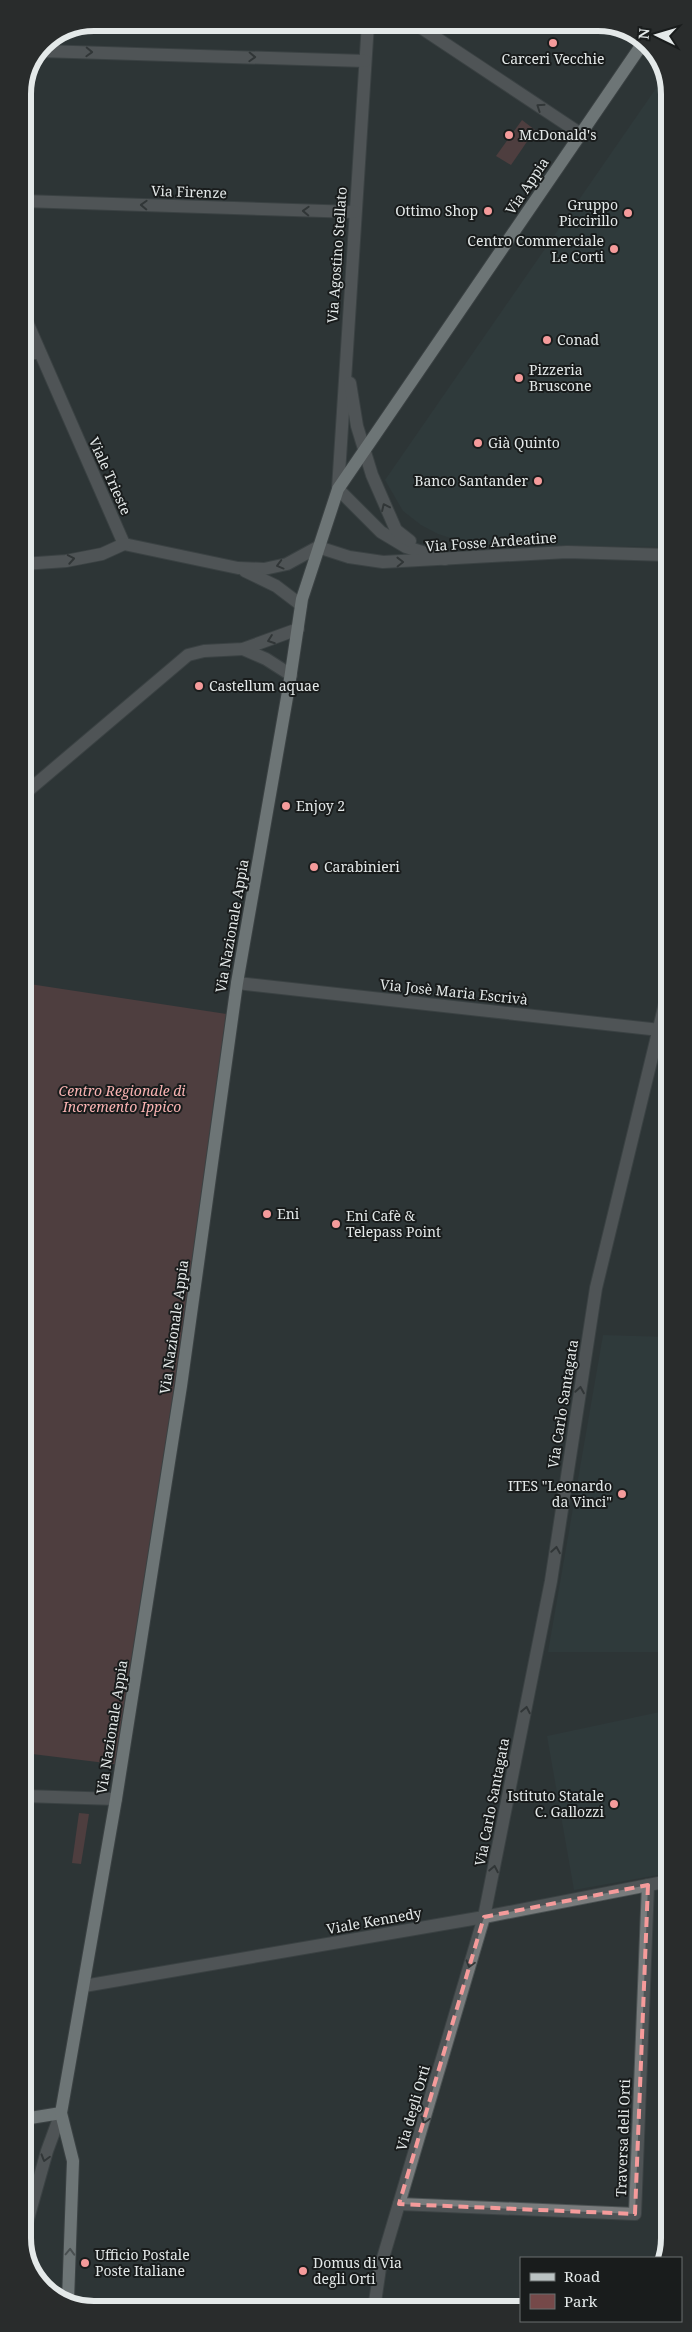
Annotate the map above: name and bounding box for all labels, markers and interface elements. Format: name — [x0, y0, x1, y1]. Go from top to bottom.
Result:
north arrow — [632, 10, 682, 60]
text: N — [634, 27, 653, 40]
marker: Carceri Vecchie — [547, 37, 559, 49]
one-way arrow — [86, 47, 94, 58]
place label: Carceri Vecchie — [502, 49, 604, 68]
one-way arrow — [248, 52, 256, 63]
one-way arrow — [537, 103, 546, 113]
place label: McDonald's — [519, 125, 597, 144]
marker: McDonald's — [503, 129, 515, 141]
street label: Via Appia — [501, 153, 553, 218]
street label: Via Firenze — [151, 181, 227, 202]
street label: Via Agostino Stellato — [322, 186, 351, 324]
place label: Gruppo Piccirillo — [559, 195, 618, 230]
one-way arrow — [140, 200, 148, 211]
place label: Ottimo Shop — [395, 201, 478, 220]
one-way arrow — [302, 205, 310, 216]
marker: Ottimo Shop — [482, 205, 494, 217]
marker: Gruppo Piccirillo — [622, 207, 634, 219]
place label: Centro Commerciale Le Corti — [467, 231, 605, 266]
marker: Centro Commerciale Le Corti — [608, 243, 620, 255]
place label: Conad — [557, 330, 600, 349]
marker: Conad — [541, 334, 553, 346]
place label: Pizzeria Bruscone — [529, 360, 591, 395]
marker: Pizzeria Bruscone — [513, 372, 525, 384]
place label: Già Quinto — [488, 433, 560, 452]
street label: Viale Trieste — [85, 434, 136, 518]
marker: Già Quinto — [472, 437, 484, 449]
place label: Banco Santander — [414, 471, 528, 490]
marker: Banco Santander — [532, 475, 544, 487]
one-way arrow — [380, 503, 391, 512]
street label: Via Fosse Ardeatine — [425, 527, 557, 556]
one-way arrow — [67, 555, 76, 565]
one-way arrow — [396, 557, 404, 567]
one-way arrow — [276, 559, 285, 570]
one-way arrow — [267, 634, 275, 644]
place label: Castellum aquae — [209, 676, 319, 695]
marker: Castellum aquae — [193, 680, 205, 692]
place label: Enjoy 2 — [296, 796, 345, 815]
marker: Enjoy 2 — [280, 800, 292, 812]
street label: Via Nazionale Appia — [210, 857, 253, 994]
place label: Carabinieri — [324, 857, 400, 876]
marker: Carabinieri — [308, 861, 320, 873]
street label: Via Josè Maria Escrivà — [379, 974, 529, 1009]
park label: Centro Regionale di Incremento Ippico — [58, 1081, 186, 1116]
place label: Eni — [277, 1204, 300, 1223]
place label: Eni Cafè & Telepass Point — [346, 1206, 441, 1241]
marker: Eni — [261, 1208, 273, 1220]
marker: Eni Cafè & Telepass Point — [330, 1218, 342, 1230]
street label: Via Nazionale Appia — [155, 1258, 192, 1395]
street label: Via Carlo Santagata — [543, 1338, 582, 1470]
one-way arrow — [575, 1385, 585, 1394]
place label: ITES "Leonardo da Vinci" — [508, 1476, 612, 1511]
marker: ITES "Leonardo da Vinci" — [616, 1488, 628, 1500]
one-way arrow — [550, 1546, 561, 1554]
street label: Via Nazionale Appia — [92, 1658, 132, 1795]
one-way arrow — [520, 1705, 530, 1714]
street label: Via Carlo Santagata — [470, 1736, 513, 1868]
place label: Istituto Statale C. Gallozzi — [508, 1786, 605, 1821]
marker: Istituto Statale C. Gallozzi — [608, 1798, 620, 1810]
one-way arrow — [488, 1865, 498, 1874]
street label: Viale Kennedy — [325, 1903, 423, 1938]
one-way arrow — [466, 1959, 476, 1967]
street label: Via degli Orti — [391, 2062, 434, 2153]
street label: Traversa deli Orti — [611, 2078, 634, 2197]
one-way arrow — [420, 2115, 430, 2123]
one-way arrow — [40, 2154, 50, 2162]
place label: Ufficio Postale Poste Italiane — [95, 2245, 190, 2280]
one-way arrow — [64, 2247, 75, 2255]
place label: Domus di Via degli Orti — [313, 2253, 402, 2288]
marker: Ufficio Postale Poste Italiane — [79, 2257, 91, 2269]
legend — [520, 2257, 682, 2322]
marker: Domus di Via degli Orti — [297, 2265, 309, 2277]
text: Road — [564, 2266, 600, 2286]
text: Park — [564, 2291, 598, 2311]

